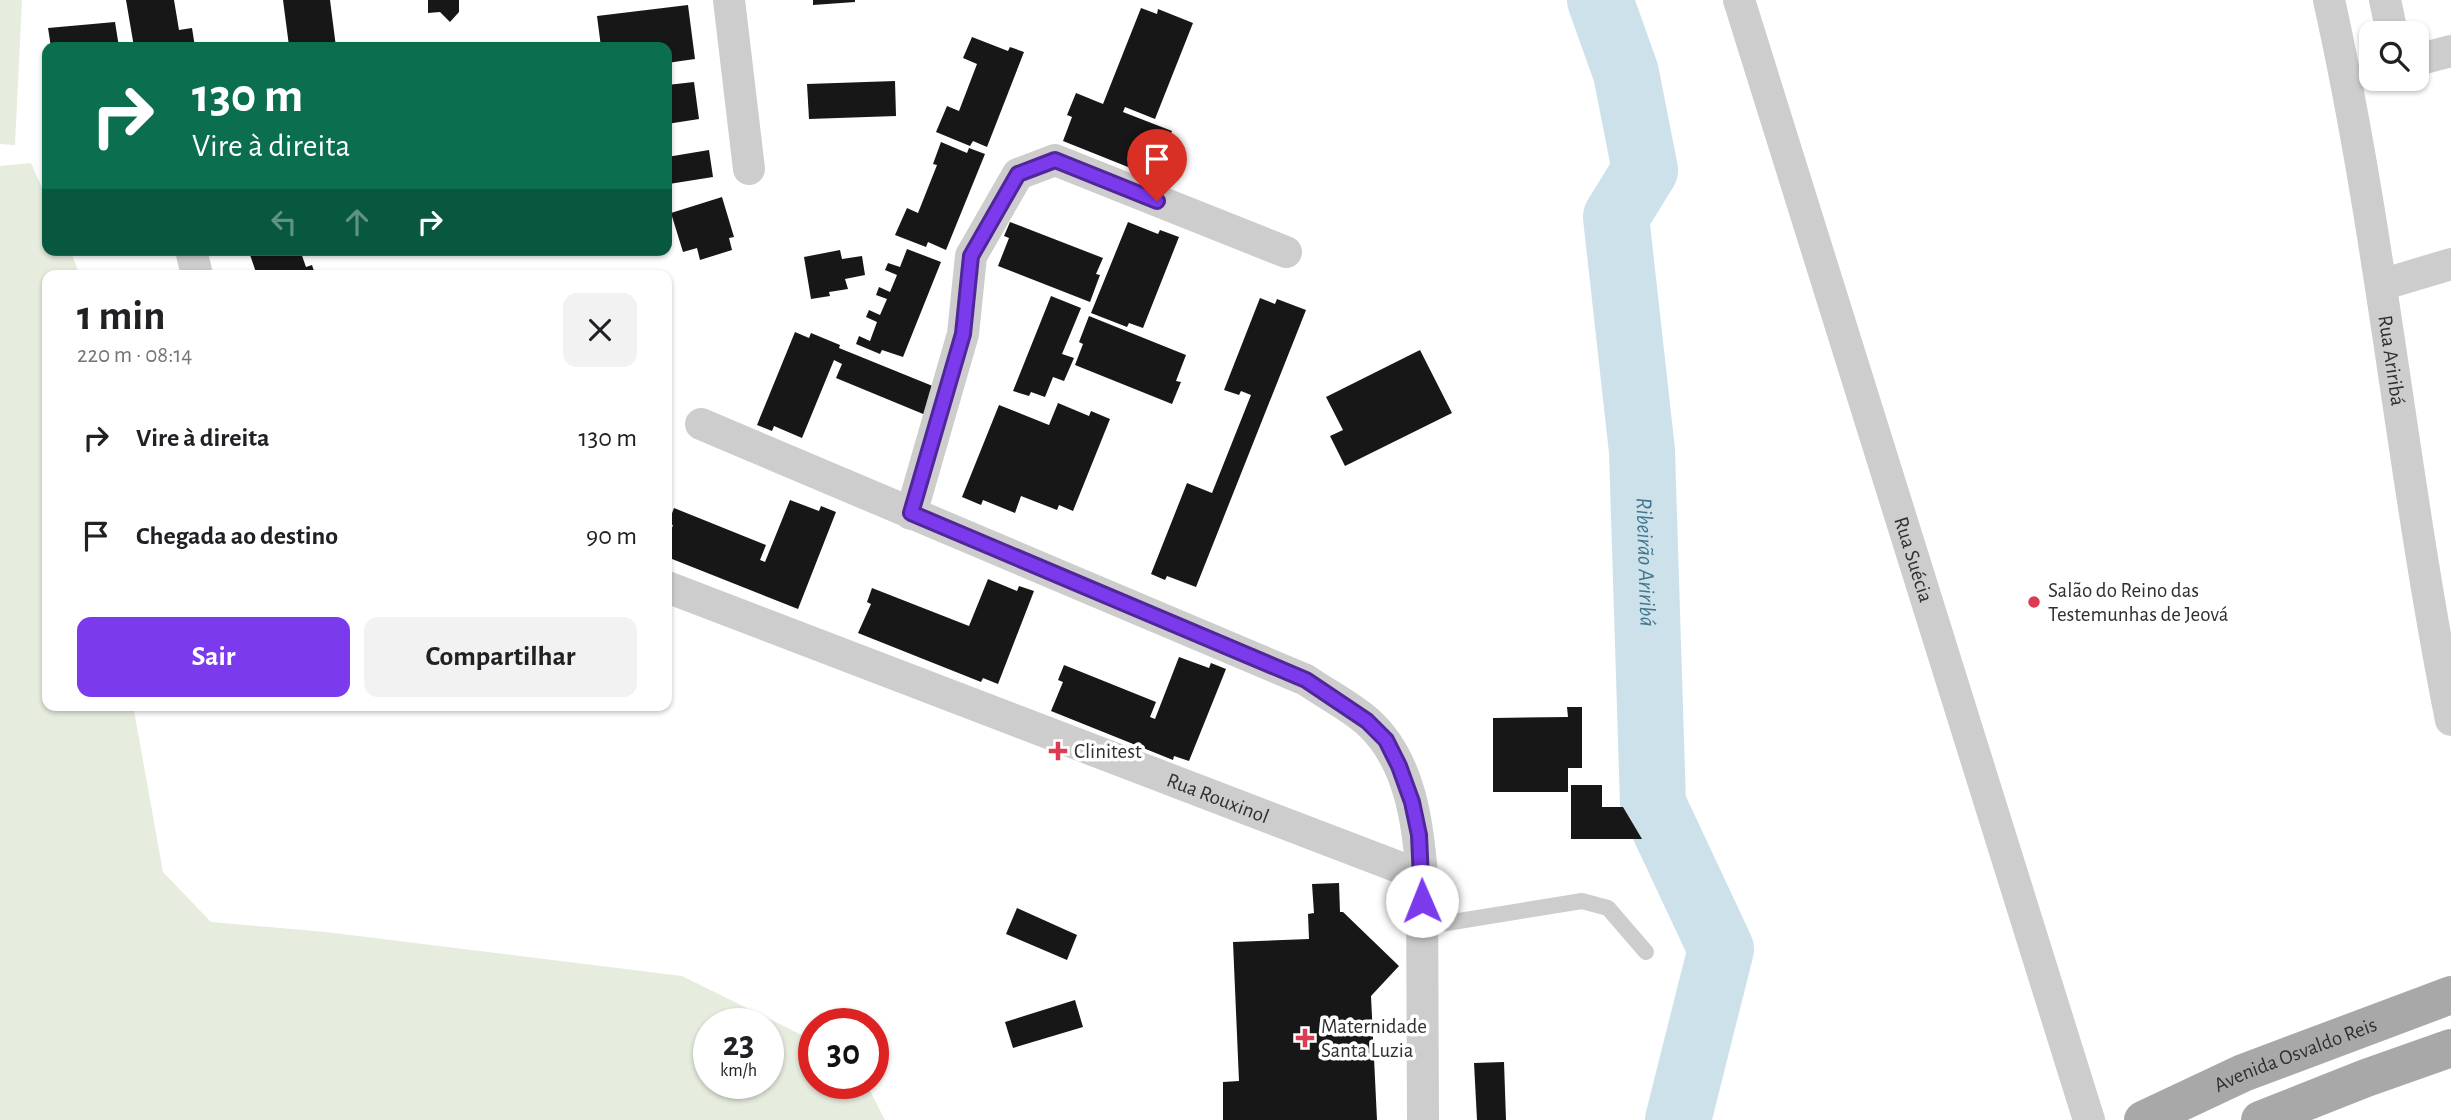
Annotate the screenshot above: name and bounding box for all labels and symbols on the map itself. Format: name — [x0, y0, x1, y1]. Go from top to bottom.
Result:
pin — [1127, 129, 1187, 201]
street label: Rua Ariribá — [2375, 314, 2409, 407]
water label: Ribeirão Ariribá — [1632, 497, 1659, 627]
street label: Rua Suécia — [1891, 514, 1937, 605]
place label: Salão do Reino das Testemunhas de Jeová — [2048, 580, 2229, 625]
marker: Salão do Reino das Testemunhas de Jeová — [2026, 594, 2042, 610]
marker: Clinitest — [1048, 741, 1068, 761]
place label: Clinitest — [1074, 741, 1142, 762]
street label: Rua Rouxinol — [1164, 769, 1272, 827]
position arrow — [1385, 864, 1459, 938]
speed limit sign: 30 — [798, 1008, 889, 1099]
street label: Avenida Osvaldo Reis — [2211, 1013, 2380, 1096]
place label: Maternidade Santa Luzia — [1321, 1016, 1427, 1061]
marker: Maternidade Santa Luzia — [1295, 1028, 1315, 1048]

